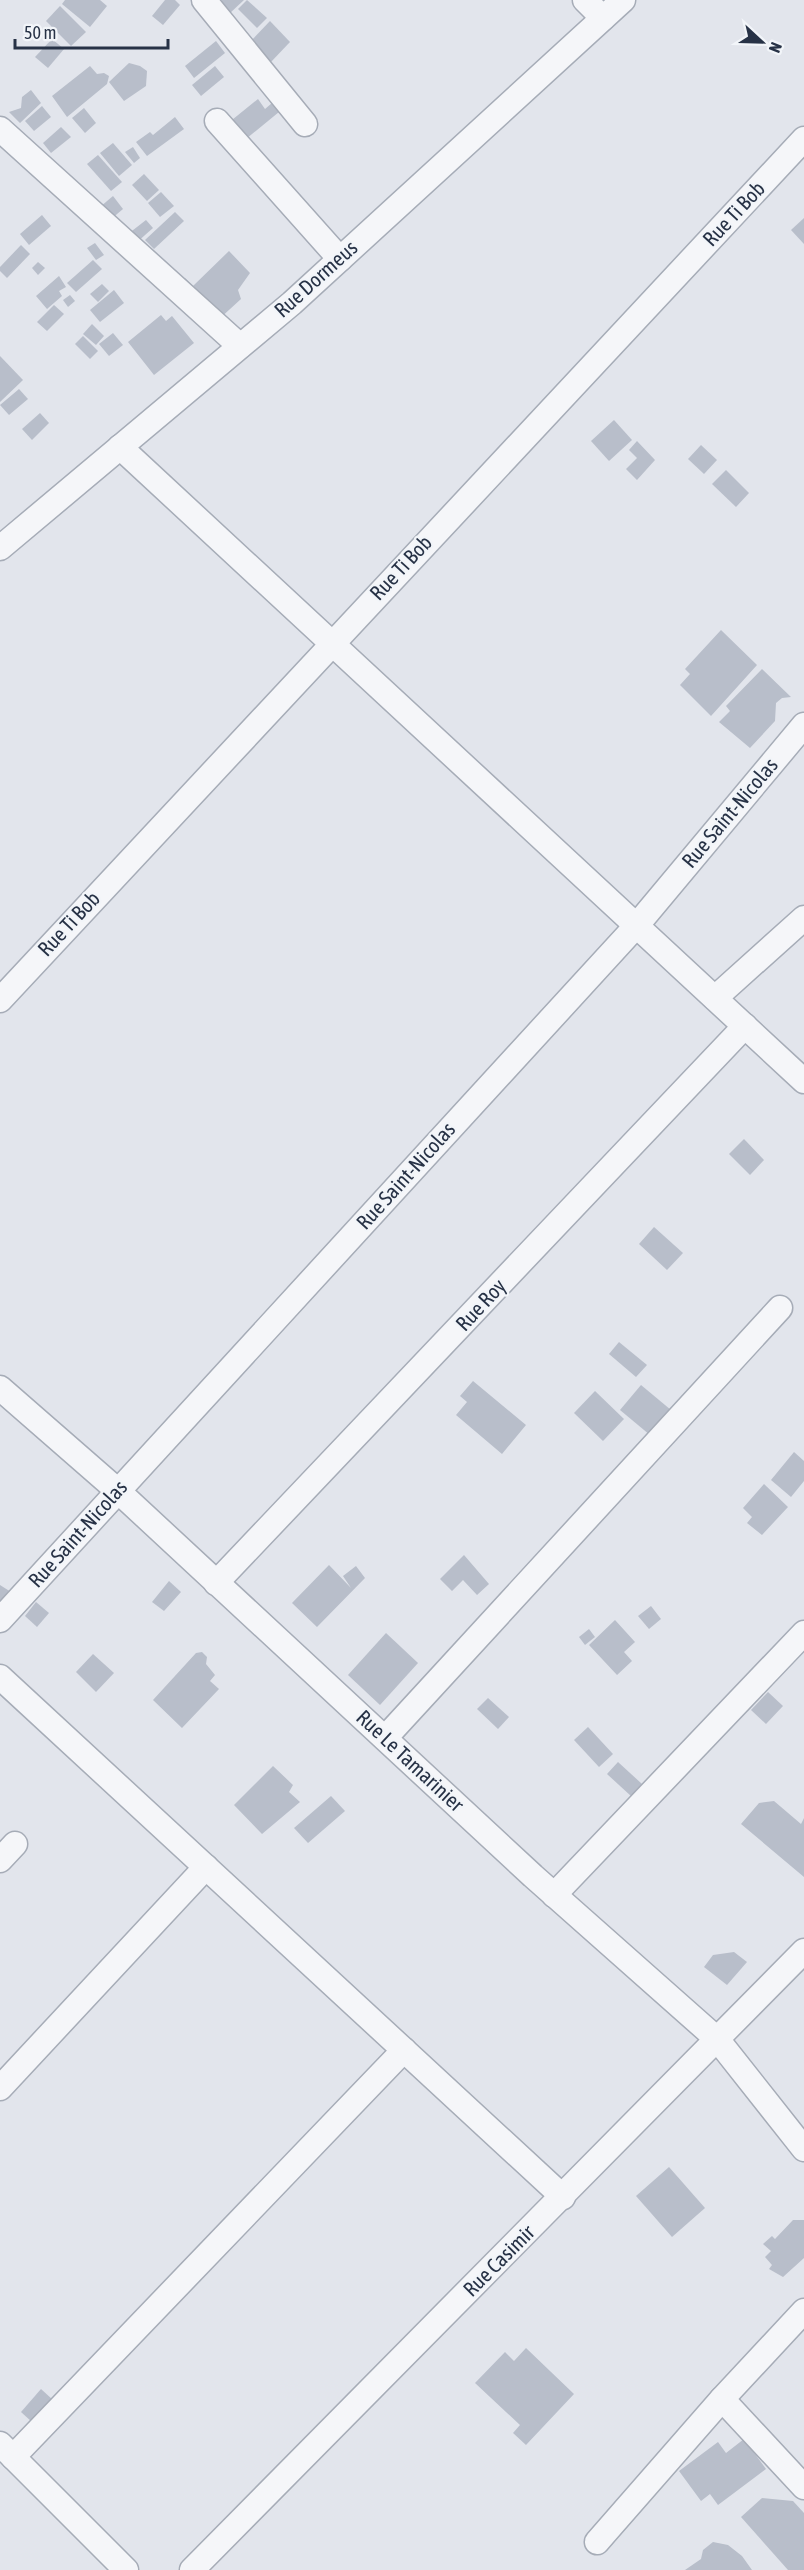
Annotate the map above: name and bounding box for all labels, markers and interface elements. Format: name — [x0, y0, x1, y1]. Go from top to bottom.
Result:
scale bar — [15, 12, 168, 50]
north arrow — [732, 12, 792, 72]
text: 50 m — [24, 22, 56, 43]
text: N — [766, 40, 786, 55]
street label: Rue Ti Bob — [697, 176, 769, 251]
street label: Rue Dormeus — [269, 235, 362, 322]
street label: Rue Ti Bob — [364, 530, 436, 605]
street label: Rue Saint-Nicolas — [676, 753, 782, 872]
street label: Rue Ti Bob — [32, 886, 104, 961]
street label: Rue Saint-Nicolas — [351, 1117, 460, 1234]
street label: Rue Roy — [450, 1273, 510, 1335]
street label: Rue Saint-Nicolas — [23, 1475, 132, 1592]
street label: Rue Le Tamarinier — [352, 1705, 470, 1817]
street label: Rue Casimir — [458, 2219, 539, 2301]

